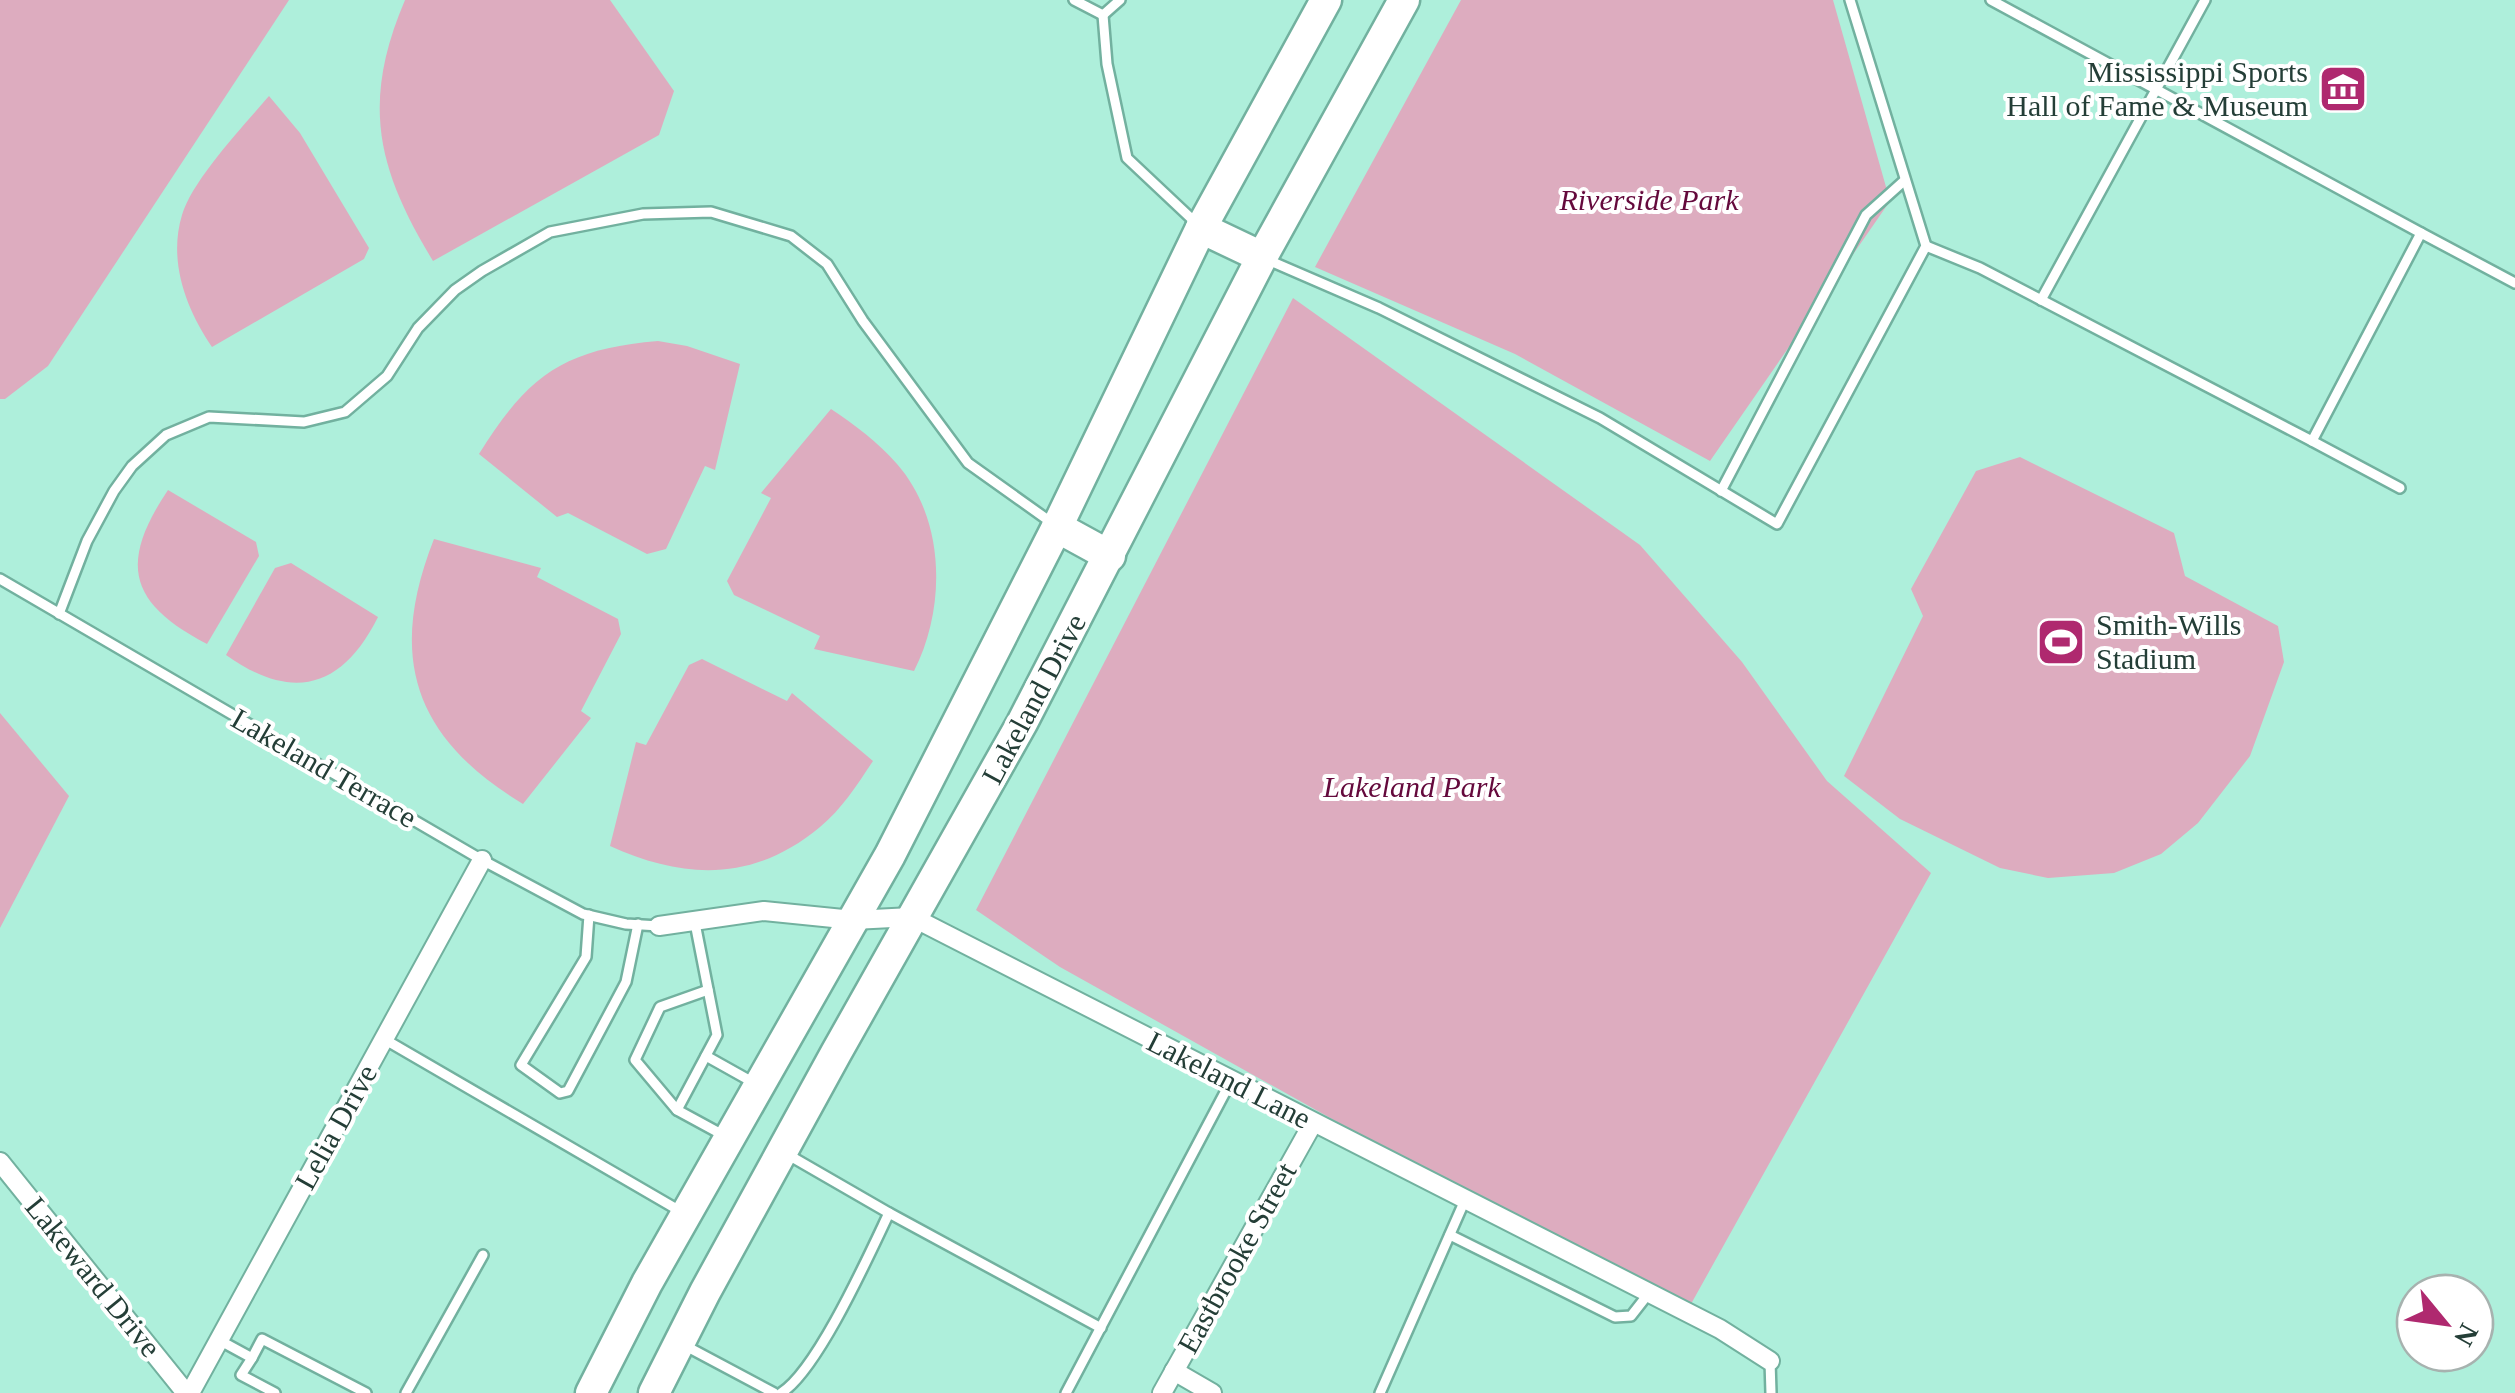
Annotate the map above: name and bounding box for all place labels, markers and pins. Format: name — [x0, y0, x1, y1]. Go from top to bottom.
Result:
place label: Mississippi Sports Hall of Fame & Museum — [2006, 55, 2308, 122]
museum icon: Mississippi Sports Hall of Fame & Museum — [2317, 63, 2369, 115]
place label: Smith-Wills Stadium — [2096, 608, 2241, 675]
sports icon: Smith-Wills Stadium — [2035, 616, 2087, 668]

